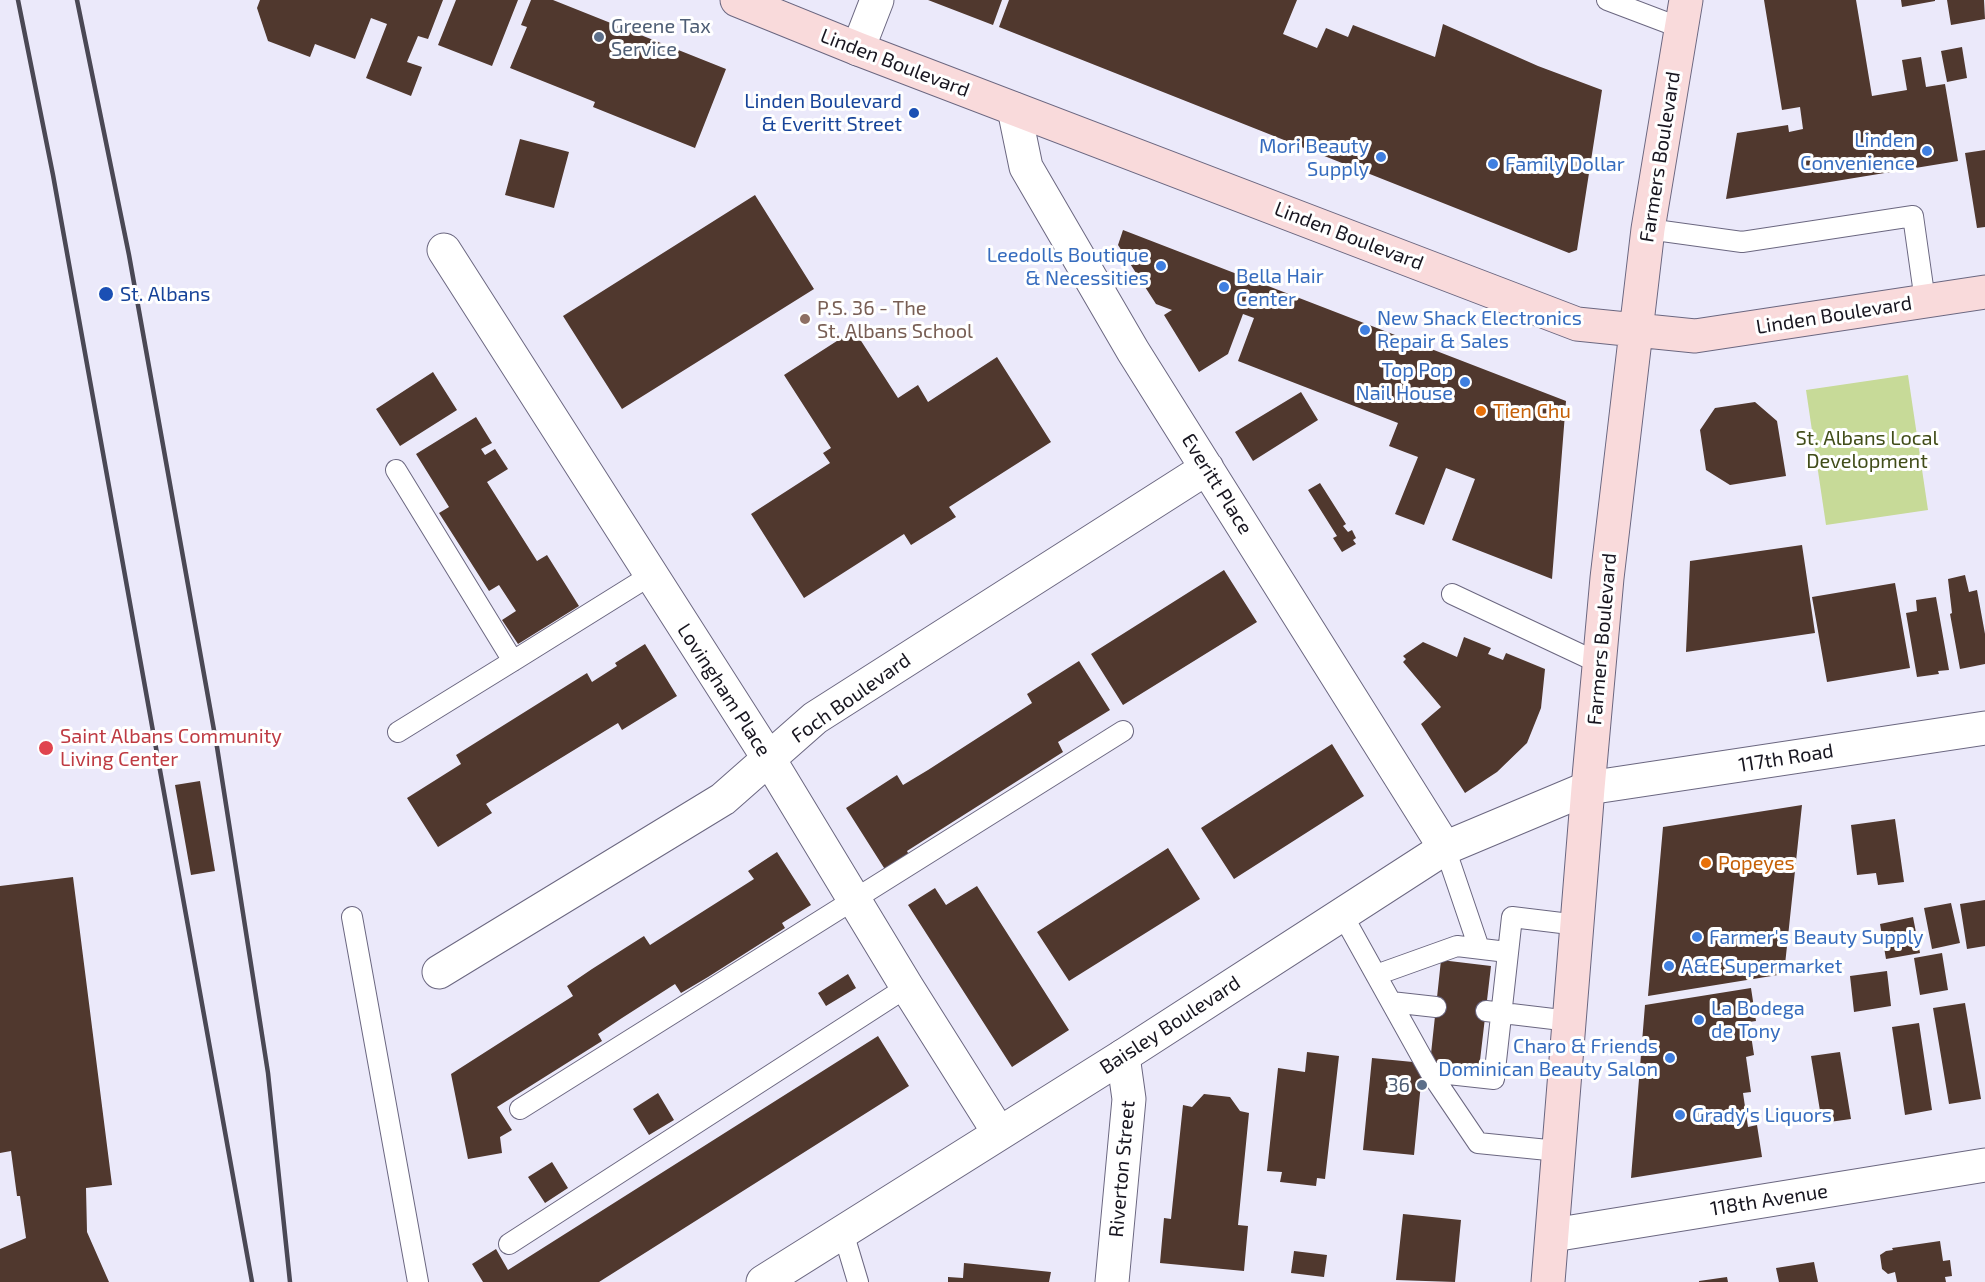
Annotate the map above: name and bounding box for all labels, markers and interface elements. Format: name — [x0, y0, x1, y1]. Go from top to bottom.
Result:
place label: Greene Tax Service — [611, 14, 711, 61]
street label: Linden Boulevard — [817, 24, 973, 102]
marker: Greene Tax Service — [592, 30, 606, 44]
street label: Farmers Boulevard — [1635, 70, 1685, 244]
place label: Linden Boulevard & Everitt Street — [744, 89, 902, 136]
marker: Linden Boulevard & Everitt Street — [907, 106, 921, 120]
place label: Linden Convenience — [1800, 128, 1915, 175]
place label: Mori Beauty Supply — [1259, 134, 1369, 181]
marker: Linden Convenience — [1920, 144, 1934, 158]
marker: Mori Beauty Supply — [1374, 150, 1388, 164]
place label: Family Dollar — [1505, 152, 1625, 176]
marker: Family Dollar — [1486, 157, 1500, 171]
street label: Linden Boulevard — [1271, 197, 1427, 275]
place label: Leedolls Boutique & Necessities — [987, 243, 1149, 290]
marker: Leedolls Boutique & Necessities — [1154, 259, 1168, 273]
place label: Bella Hair Center — [1236, 264, 1324, 311]
marker: Bella Hair Center — [1217, 280, 1231, 294]
place label: St. Albans — [120, 282, 210, 306]
marker: St. Albans — [97, 285, 115, 303]
street label: Linden Boulevard — [1754, 291, 1914, 339]
place label: P.S. 36 - The St. Albans School — [817, 296, 973, 343]
place label: New Shack Electronics Repair & Sales — [1377, 306, 1582, 353]
marker: P.S. 36 - The St. Albans School — [798, 312, 812, 326]
marker: New Shack Electronics Repair & Sales — [1358, 323, 1372, 337]
place label: Top Pop Nail House — [1356, 358, 1453, 405]
marker: Top Pop Nail House — [1458, 375, 1472, 389]
place label: Tien Chu — [1493, 399, 1571, 423]
marker: Tien Chu — [1474, 404, 1488, 418]
park label: St. Albans Local Development — [1795, 426, 1939, 473]
street label: Everitt Place — [1177, 429, 1257, 539]
street label: Farmers Boulevard — [1583, 552, 1621, 726]
street label: Lovingham Place — [672, 619, 776, 761]
street label: Foch Boulevard — [787, 648, 915, 748]
place label: Saint Albans Community Living Center — [60, 724, 282, 771]
marker: Saint Albans Community Living Center — [37, 739, 55, 757]
street label: 117th Road — [1737, 739, 1835, 777]
place label: Popeyes — [1718, 851, 1795, 875]
marker: Popeyes — [1699, 856, 1713, 870]
place label: Farmer's Beauty Supply — [1709, 925, 1923, 949]
marker: Farmer's Beauty Supply — [1690, 930, 1704, 944]
place label: A&E Supermarket — [1681, 954, 1842, 978]
marker: A&E Supermarket — [1662, 959, 1676, 973]
street label: Baisley Boulevard — [1095, 971, 1245, 1079]
place label: La Bodega de Tony — [1711, 996, 1805, 1043]
marker: La Bodega de Tony — [1692, 1013, 1706, 1027]
place label: Charo & Friends Dominican Beauty Salon — [1438, 1034, 1658, 1081]
marker: Charo & Friends Dominican Beauty Salon — [1663, 1051, 1677, 1065]
place label: 36 — [1387, 1073, 1410, 1097]
marker: 36 — [1415, 1078, 1429, 1092]
street label: Riverton Street — [1104, 1100, 1140, 1238]
place label: Grady's Liquors — [1692, 1103, 1832, 1127]
marker: Grady's Liquors — [1673, 1108, 1687, 1122]
street label: 118th Avenue — [1708, 1179, 1830, 1221]

